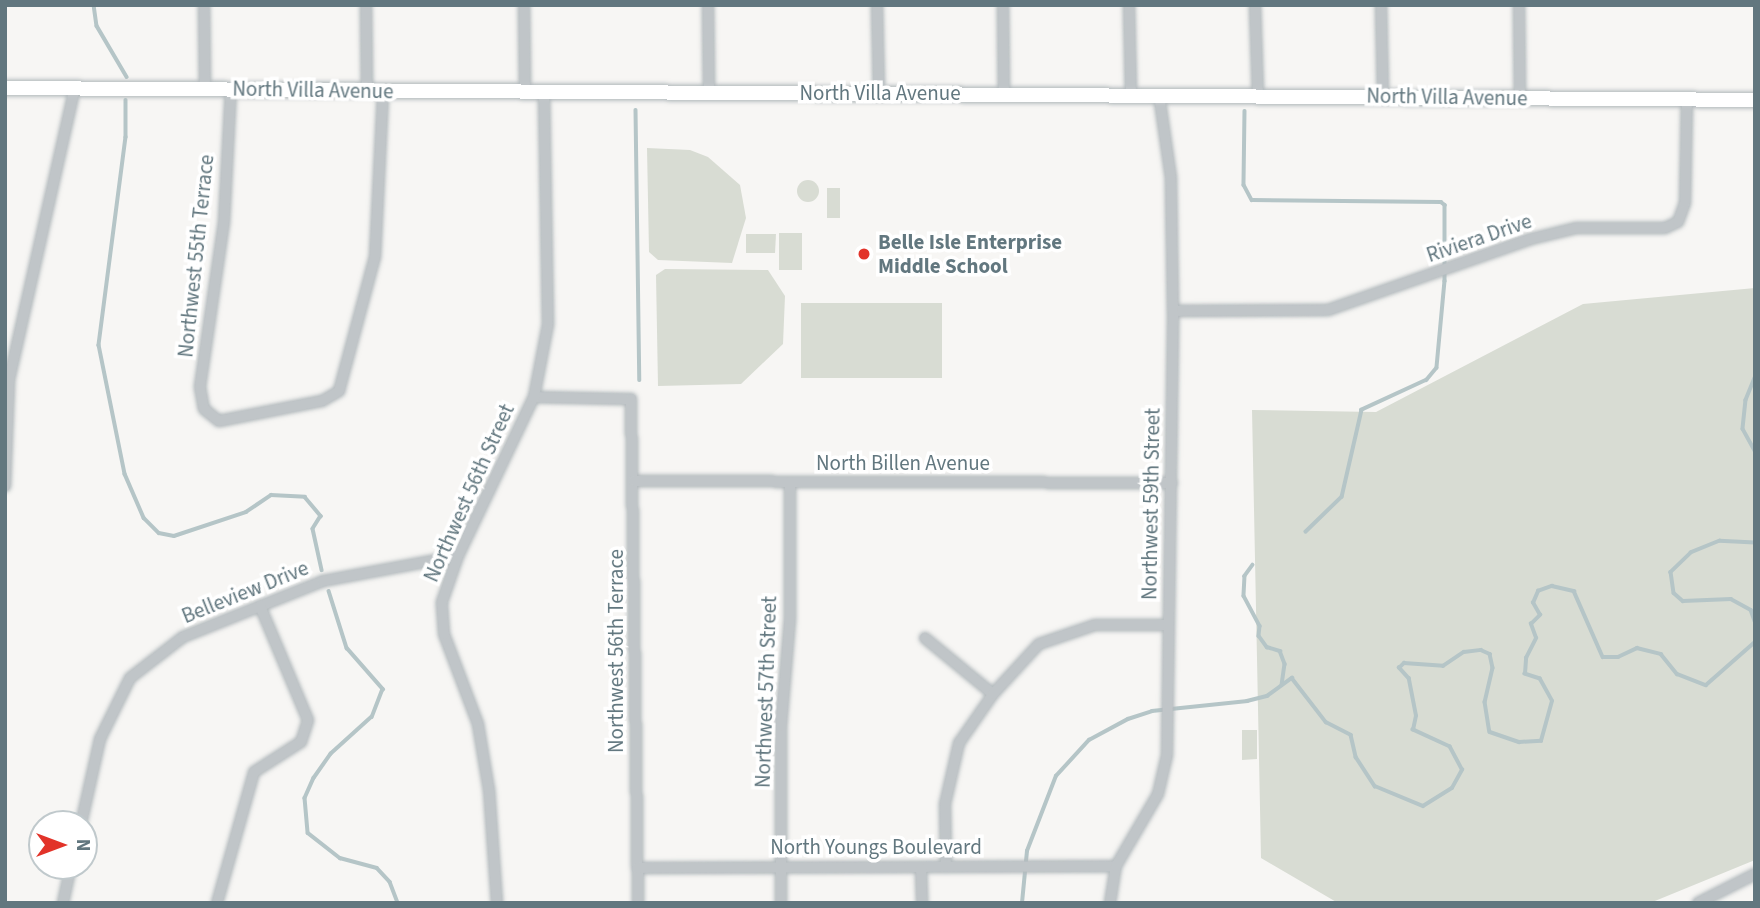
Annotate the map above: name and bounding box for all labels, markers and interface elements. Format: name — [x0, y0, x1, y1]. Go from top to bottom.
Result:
street label: North Villa Avenue — [232, 76, 394, 104]
street label: North Villa Avenue — [799, 80, 961, 106]
street label: North Villa Avenue — [1366, 83, 1528, 111]
street label: Northwest 55th Terrace — [173, 153, 219, 359]
street label: Riviera Drive — [1423, 208, 1535, 268]
place label: Belle Isle Enterprise Middle School — [878, 229, 1062, 279]
marker: Belle Isle Enterprise Middle School — [856, 246, 872, 262]
street label: Northwest 56th Street — [418, 400, 520, 586]
street label: Northwest 59th Street — [1137, 408, 1165, 600]
street label: North Billen Avenue — [816, 450, 990, 476]
street label: Northwest 56th Terrace — [603, 549, 629, 753]
street label: Belleview Drive — [178, 555, 312, 629]
street label: Northwest 57th Street — [750, 596, 782, 788]
north arrow — [28, 810, 98, 880]
street label: North Youngs Boulevard — [770, 834, 982, 860]
text: N — [69, 839, 96, 851]

